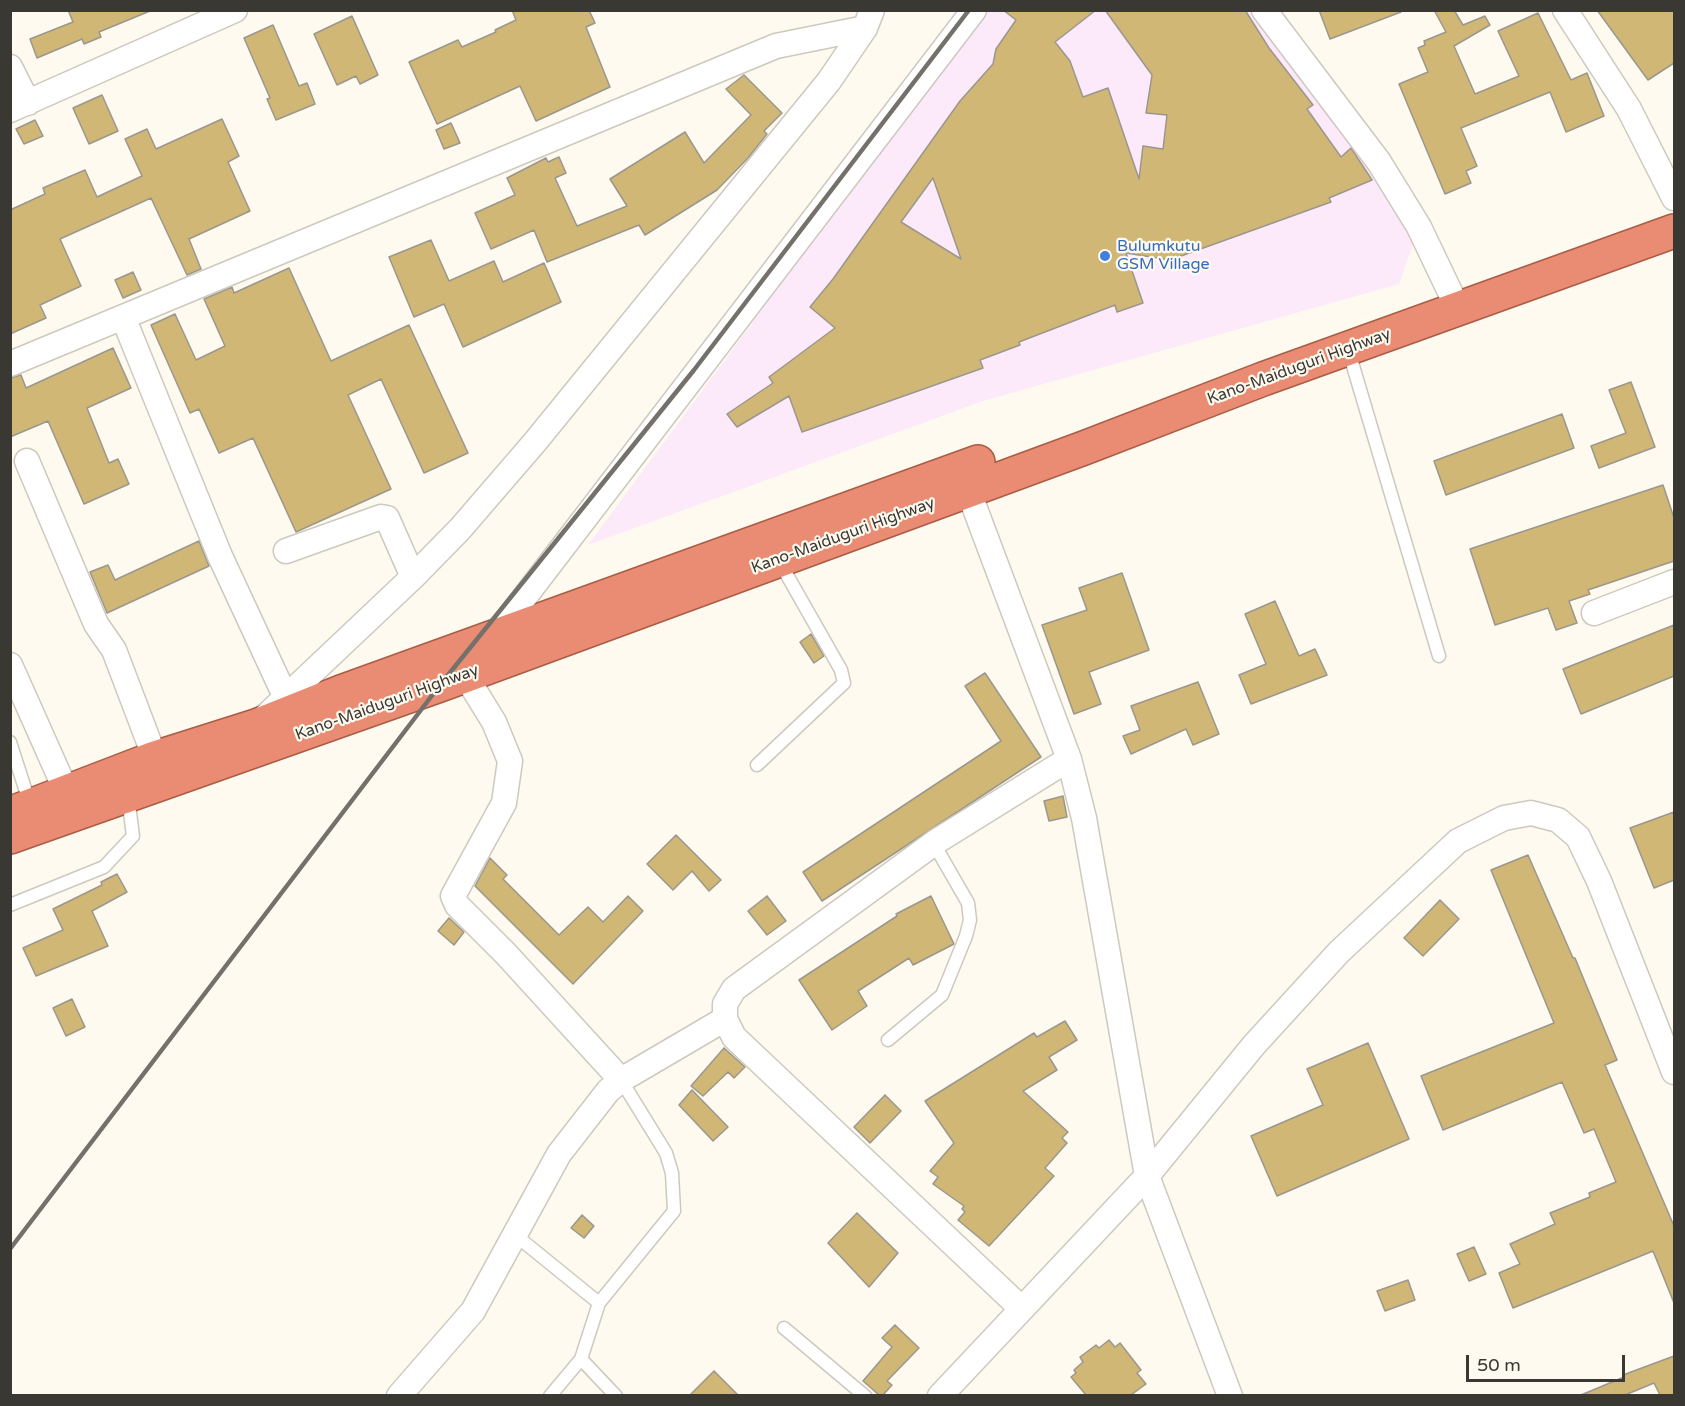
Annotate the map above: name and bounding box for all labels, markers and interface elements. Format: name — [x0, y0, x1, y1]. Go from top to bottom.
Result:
place label: Bulumkutu GSM Village — [1117, 237, 1210, 275]
marker: Bulumkutu GSM Village — [1098, 249, 1112, 263]
street label: Kano-Maiduguri Highway — [1205, 325, 1393, 409]
street label: Kano-Maiduguri Highway — [749, 494, 937, 578]
street label: Kano-Maiduguri Highway — [293, 661, 481, 745]
scale bar — [1469, 1343, 1628, 1381]
text: 50 m — [1477, 1354, 1521, 1376]

